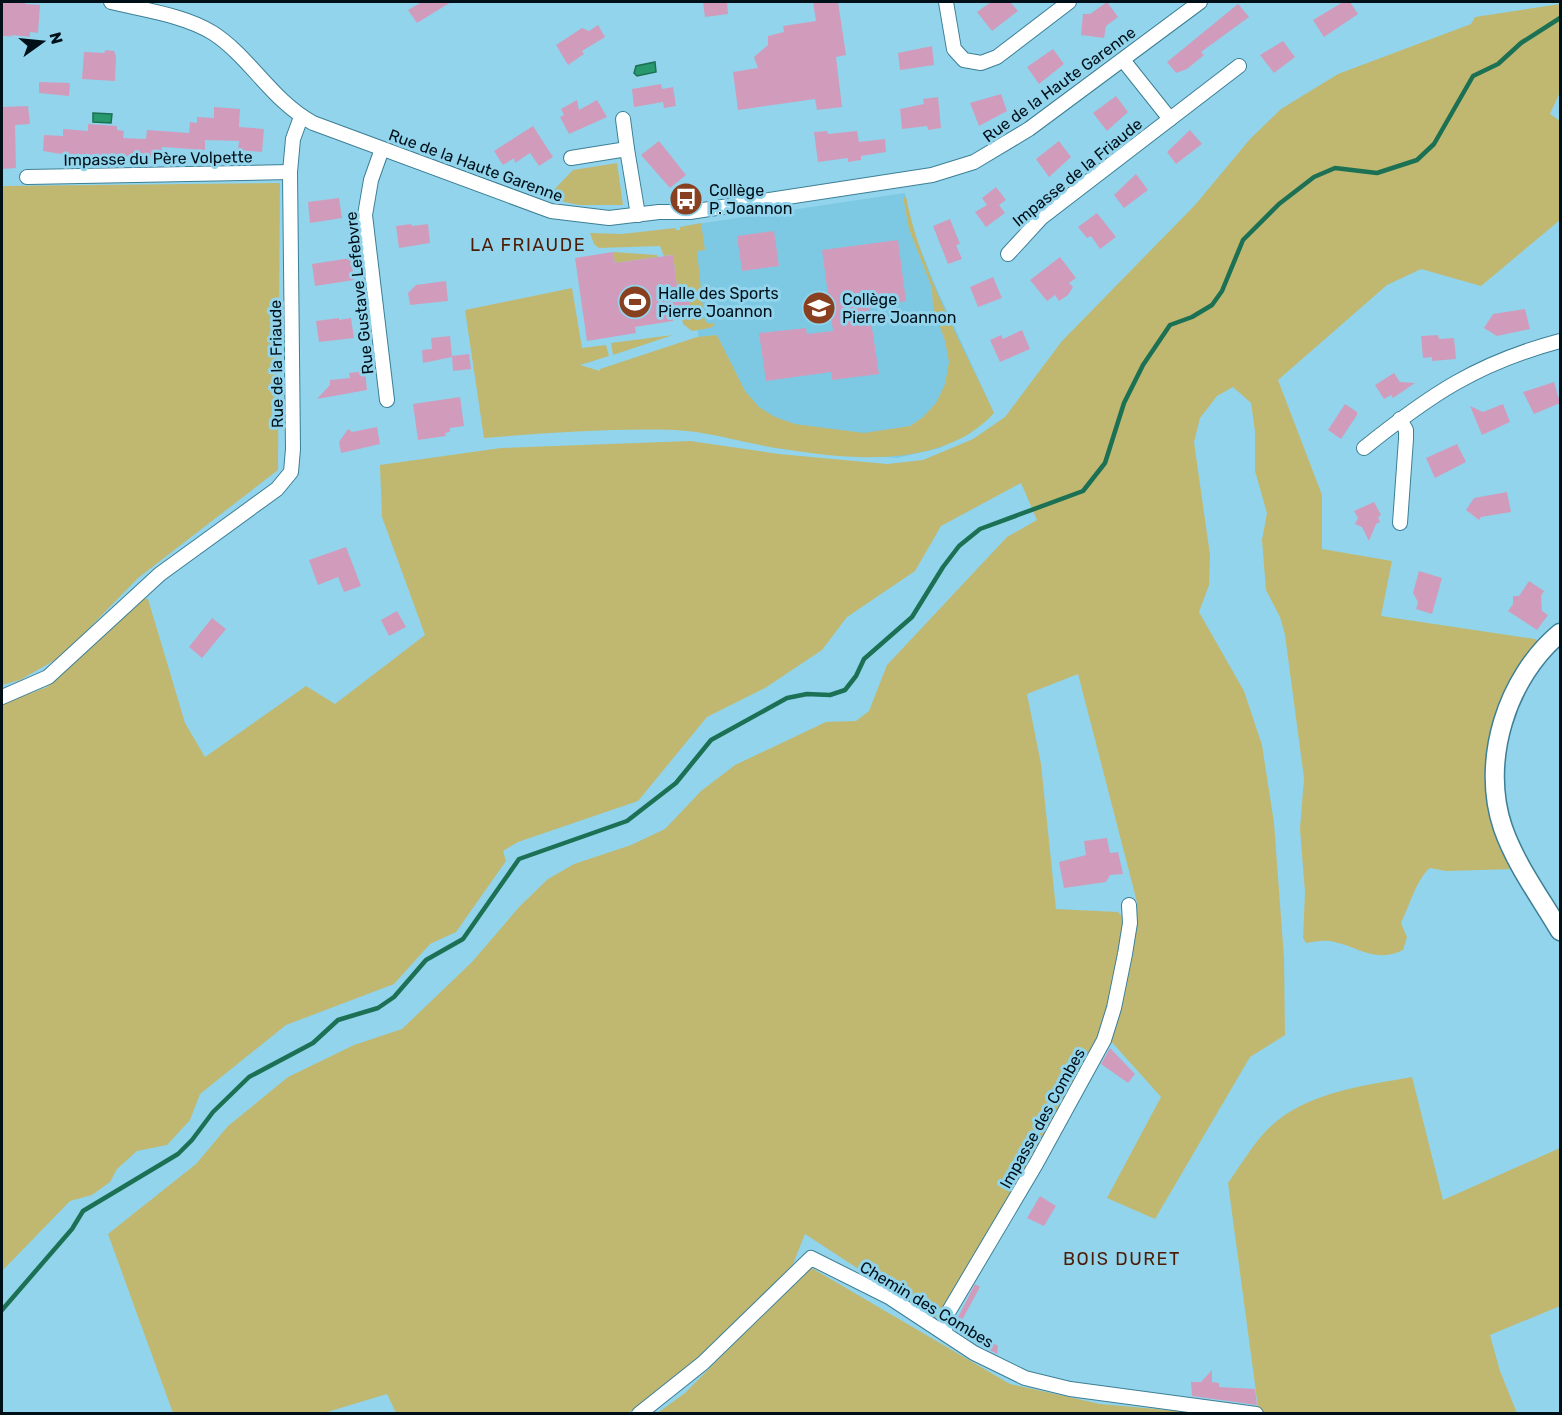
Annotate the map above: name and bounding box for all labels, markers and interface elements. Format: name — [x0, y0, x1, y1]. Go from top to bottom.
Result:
north arrow — [12, 12, 72, 72]
street label: Rue de la Haute Garenne — [979, 23, 1139, 146]
text: N — [45, 30, 67, 46]
street label: Impasse de la Friaude — [1009, 114, 1146, 231]
street label: Rue de la Haute Garenne — [386, 125, 566, 206]
street label: Impasse du Père Volpette — [63, 147, 253, 170]
bus stop icon: Collège P. Joannon — [668, 181, 704, 217]
place label: Collège P. Joannon — [709, 181, 793, 218]
street label: Rue Gustave Lefebvre — [341, 211, 378, 375]
district label: LA FRIAUDE — [470, 234, 586, 256]
sports icon: Halle des Sports Pierre Joannon — [617, 284, 653, 320]
place label: Halle des Sports Pierre Joannon — [658, 284, 779, 321]
school or university icon: Collège Pierre Joannon — [801, 290, 837, 326]
place label: Collège Pierre Joannon — [842, 290, 956, 327]
street label: Rue de la Friaude — [266, 300, 287, 428]
street label: Impasse des Combes — [996, 1045, 1089, 1192]
district label: BOIS DURET — [1063, 1248, 1181, 1270]
street label: Chemin des Combes — [857, 1257, 997, 1352]

